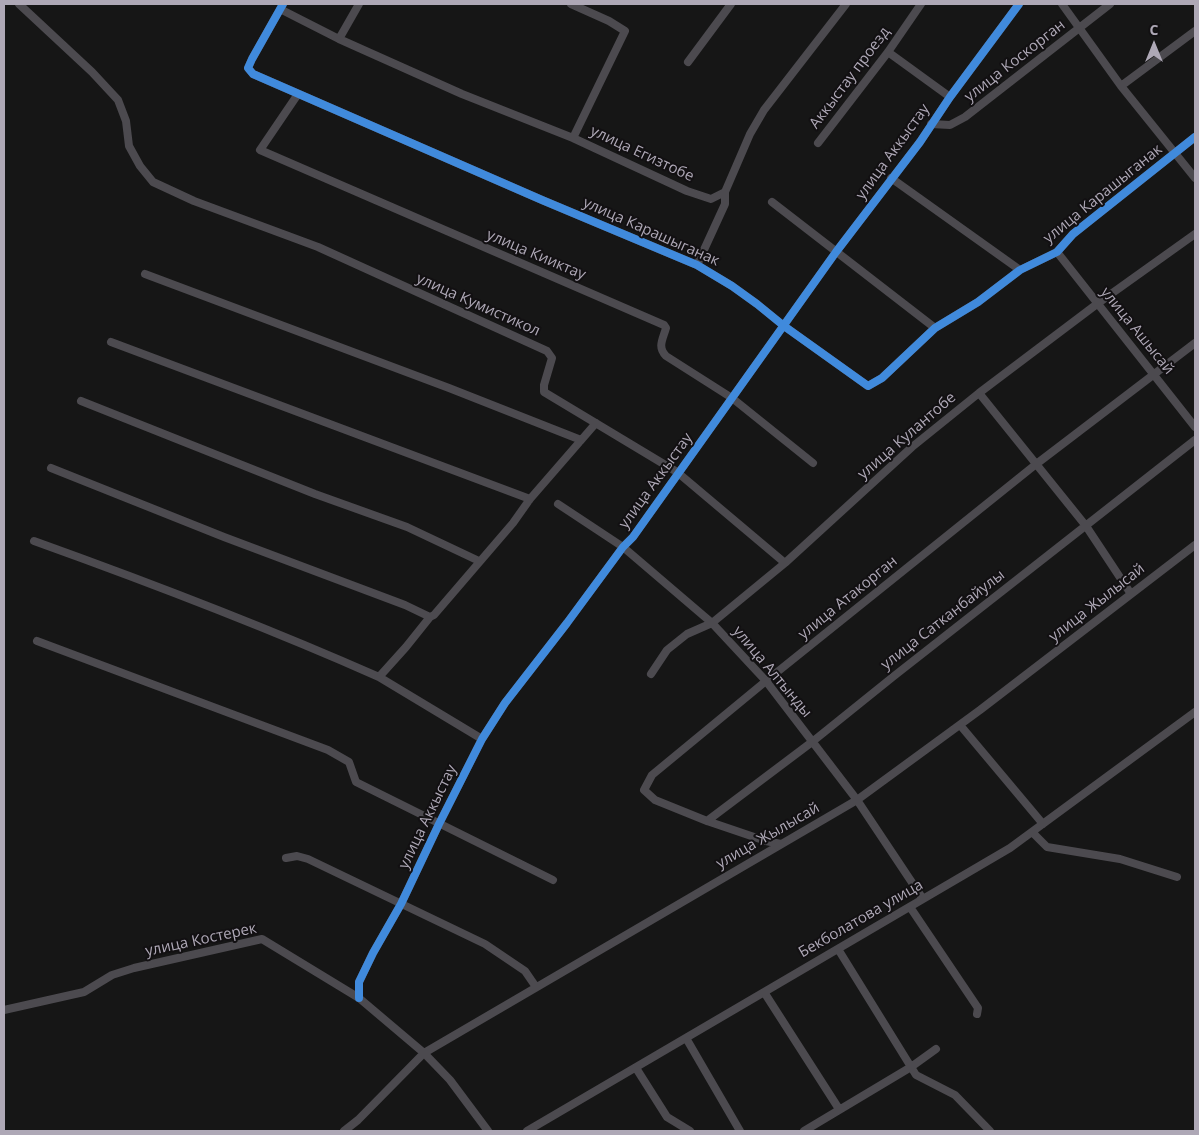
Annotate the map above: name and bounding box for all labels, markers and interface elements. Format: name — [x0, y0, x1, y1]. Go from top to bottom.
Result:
street label: улица Коскорган — [961, 16, 1069, 106]
north arrow — [1129, 20, 1179, 70]
text: С — [1150, 20, 1158, 39]
street label: Аккыстау проезд — [806, 24, 894, 132]
street label: улица Аккыстау — [852, 101, 934, 203]
street label: улица Егизтобе — [587, 122, 697, 186]
street label: улица Карашыганак — [1040, 141, 1166, 247]
street label: улица Карашыганак — [580, 194, 722, 270]
street label: улица Кииктау — [484, 226, 588, 284]
street label: улица Кумистикол — [413, 270, 543, 340]
street label: улица Ашысай — [1096, 284, 1178, 378]
street label: улица Кулантобе — [854, 389, 960, 483]
street label: улица Аккыстау — [615, 430, 697, 532]
street label: улица Атакорган — [795, 552, 901, 644]
street label: улица Жылысай — [1046, 560, 1148, 646]
street label: улица Сатканбайулы — [878, 566, 1008, 674]
street label: улица Алтынды — [729, 623, 815, 721]
street label: улица Аккыстау — [395, 762, 461, 872]
street label: улица Жылысай — [713, 799, 823, 873]
street label: Бекболатова улица — [796, 876, 926, 962]
street label: улица Костерек — [144, 919, 258, 961]

